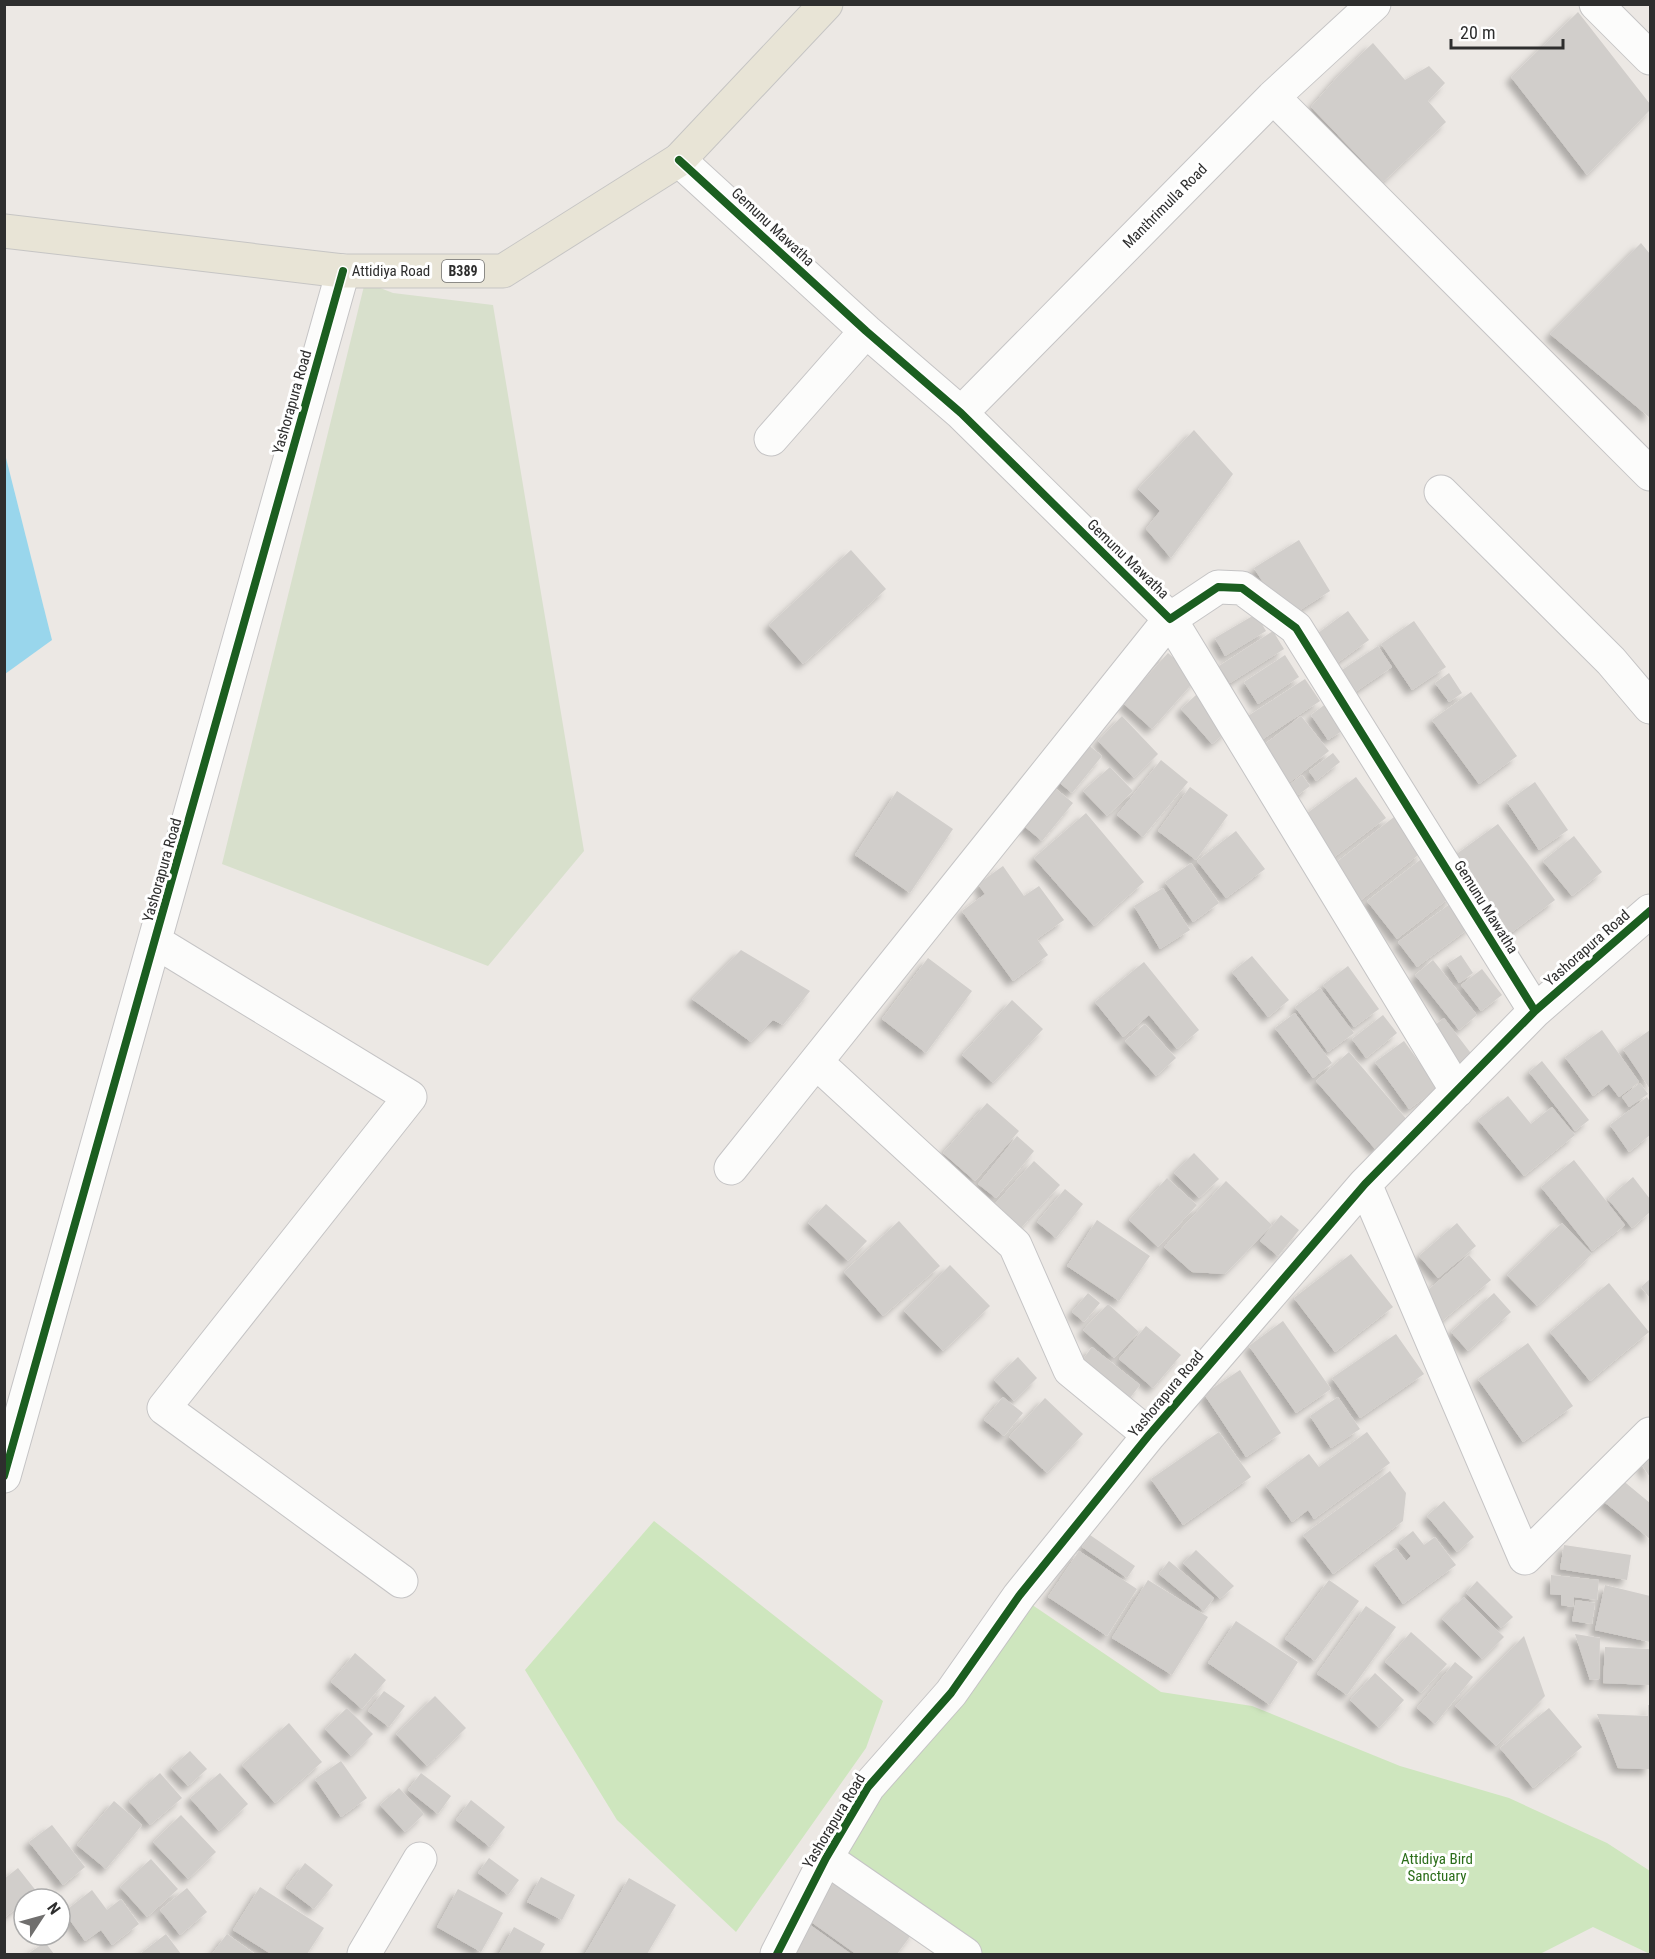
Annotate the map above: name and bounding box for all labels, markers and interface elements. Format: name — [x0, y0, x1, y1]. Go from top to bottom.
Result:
scale bar — [1451, 12, 1564, 50]
text: 20 m — [1460, 22, 1495, 43]
street label: Manthrimulla Road — [1119, 160, 1211, 252]
street label: Gemunu Mawatha — [728, 184, 818, 270]
road number: B389 — [442, 260, 484, 282]
street label: Attidiya Road — [352, 262, 430, 280]
street label: Yashorapura Road — [269, 348, 315, 456]
street label: Gemunu Mawatha — [1083, 515, 1173, 603]
street label: Yashorapura Road — [139, 816, 185, 924]
street label: Gemunu Mawatha — [1450, 857, 1522, 957]
street label: Yashorapura Road — [1541, 906, 1633, 990]
street label: Yashorapura Road — [1125, 1347, 1207, 1441]
street label: Yashorapura Road — [799, 1770, 869, 1872]
park label: Attidiya Bird Sanctuary — [1401, 1850, 1473, 1885]
north arrow — [12, 1887, 72, 1947]
text: N — [43, 1899, 64, 1918]

